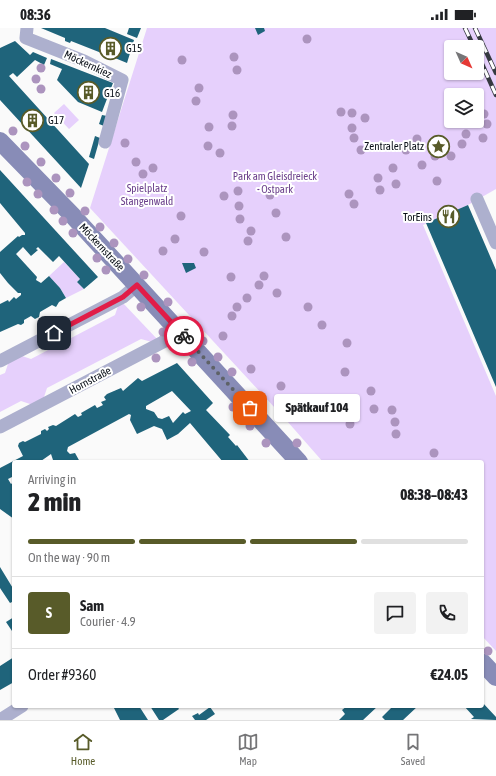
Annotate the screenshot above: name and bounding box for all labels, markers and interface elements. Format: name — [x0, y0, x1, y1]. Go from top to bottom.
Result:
text: 08:36 — [20, 6, 51, 23]
building icon: G15 — [97, 35, 123, 61]
north arrow — [444, 40, 484, 80]
map controls — [444, 40, 484, 128]
place label: G15 — [126, 42, 142, 54]
street label: Möckernkiez — [62, 48, 114, 80]
building icon: G16 — [76, 80, 102, 106]
place label: G16 — [104, 87, 120, 99]
button: layers — [444, 88, 484, 128]
building icon: G17 — [20, 107, 46, 133]
place label: G17 — [48, 114, 64, 126]
place icon: Zentraler Platz — [426, 133, 452, 159]
place label: Zentraler Platz — [364, 140, 424, 152]
park label: Park am Gleisdreieck - Ostpark — [233, 170, 317, 195]
park label: Spielplatz Stangenwald — [121, 182, 173, 207]
restaurant icon: TorEins — [435, 204, 461, 230]
place label: TorEins — [403, 211, 432, 223]
street label: Möckernstraße — [77, 221, 127, 273]
pin — [37, 316, 71, 350]
courier — [164, 316, 204, 356]
icon: home — [43, 322, 65, 344]
icon: bike — [173, 325, 195, 347]
street label: Hornstraße — [67, 364, 113, 396]
pin — [233, 391, 267, 425]
callout: Spätkauf 104 — [274, 394, 360, 422]
icon: bag — [239, 397, 261, 419]
text: Spätkauf 104 — [285, 400, 349, 415]
text: Arriving in — [28, 472, 76, 487]
text: 08:38–08:43 — [400, 486, 468, 503]
text: 2 min — [28, 487, 81, 517]
text: On the way · 90 m — [28, 550, 110, 565]
button: chat — [374, 592, 416, 634]
button: phone — [426, 592, 468, 634]
text: Sam — [80, 597, 104, 614]
text: S — [46, 604, 52, 621]
text: Courier · 4.9 — [80, 614, 136, 629]
text: Order #9360 — [28, 666, 96, 683]
text: €24.05 — [430, 666, 468, 683]
tab: Home — [71, 731, 95, 767]
tab: Map — [237, 731, 259, 767]
tab: Saved — [401, 731, 425, 767]

